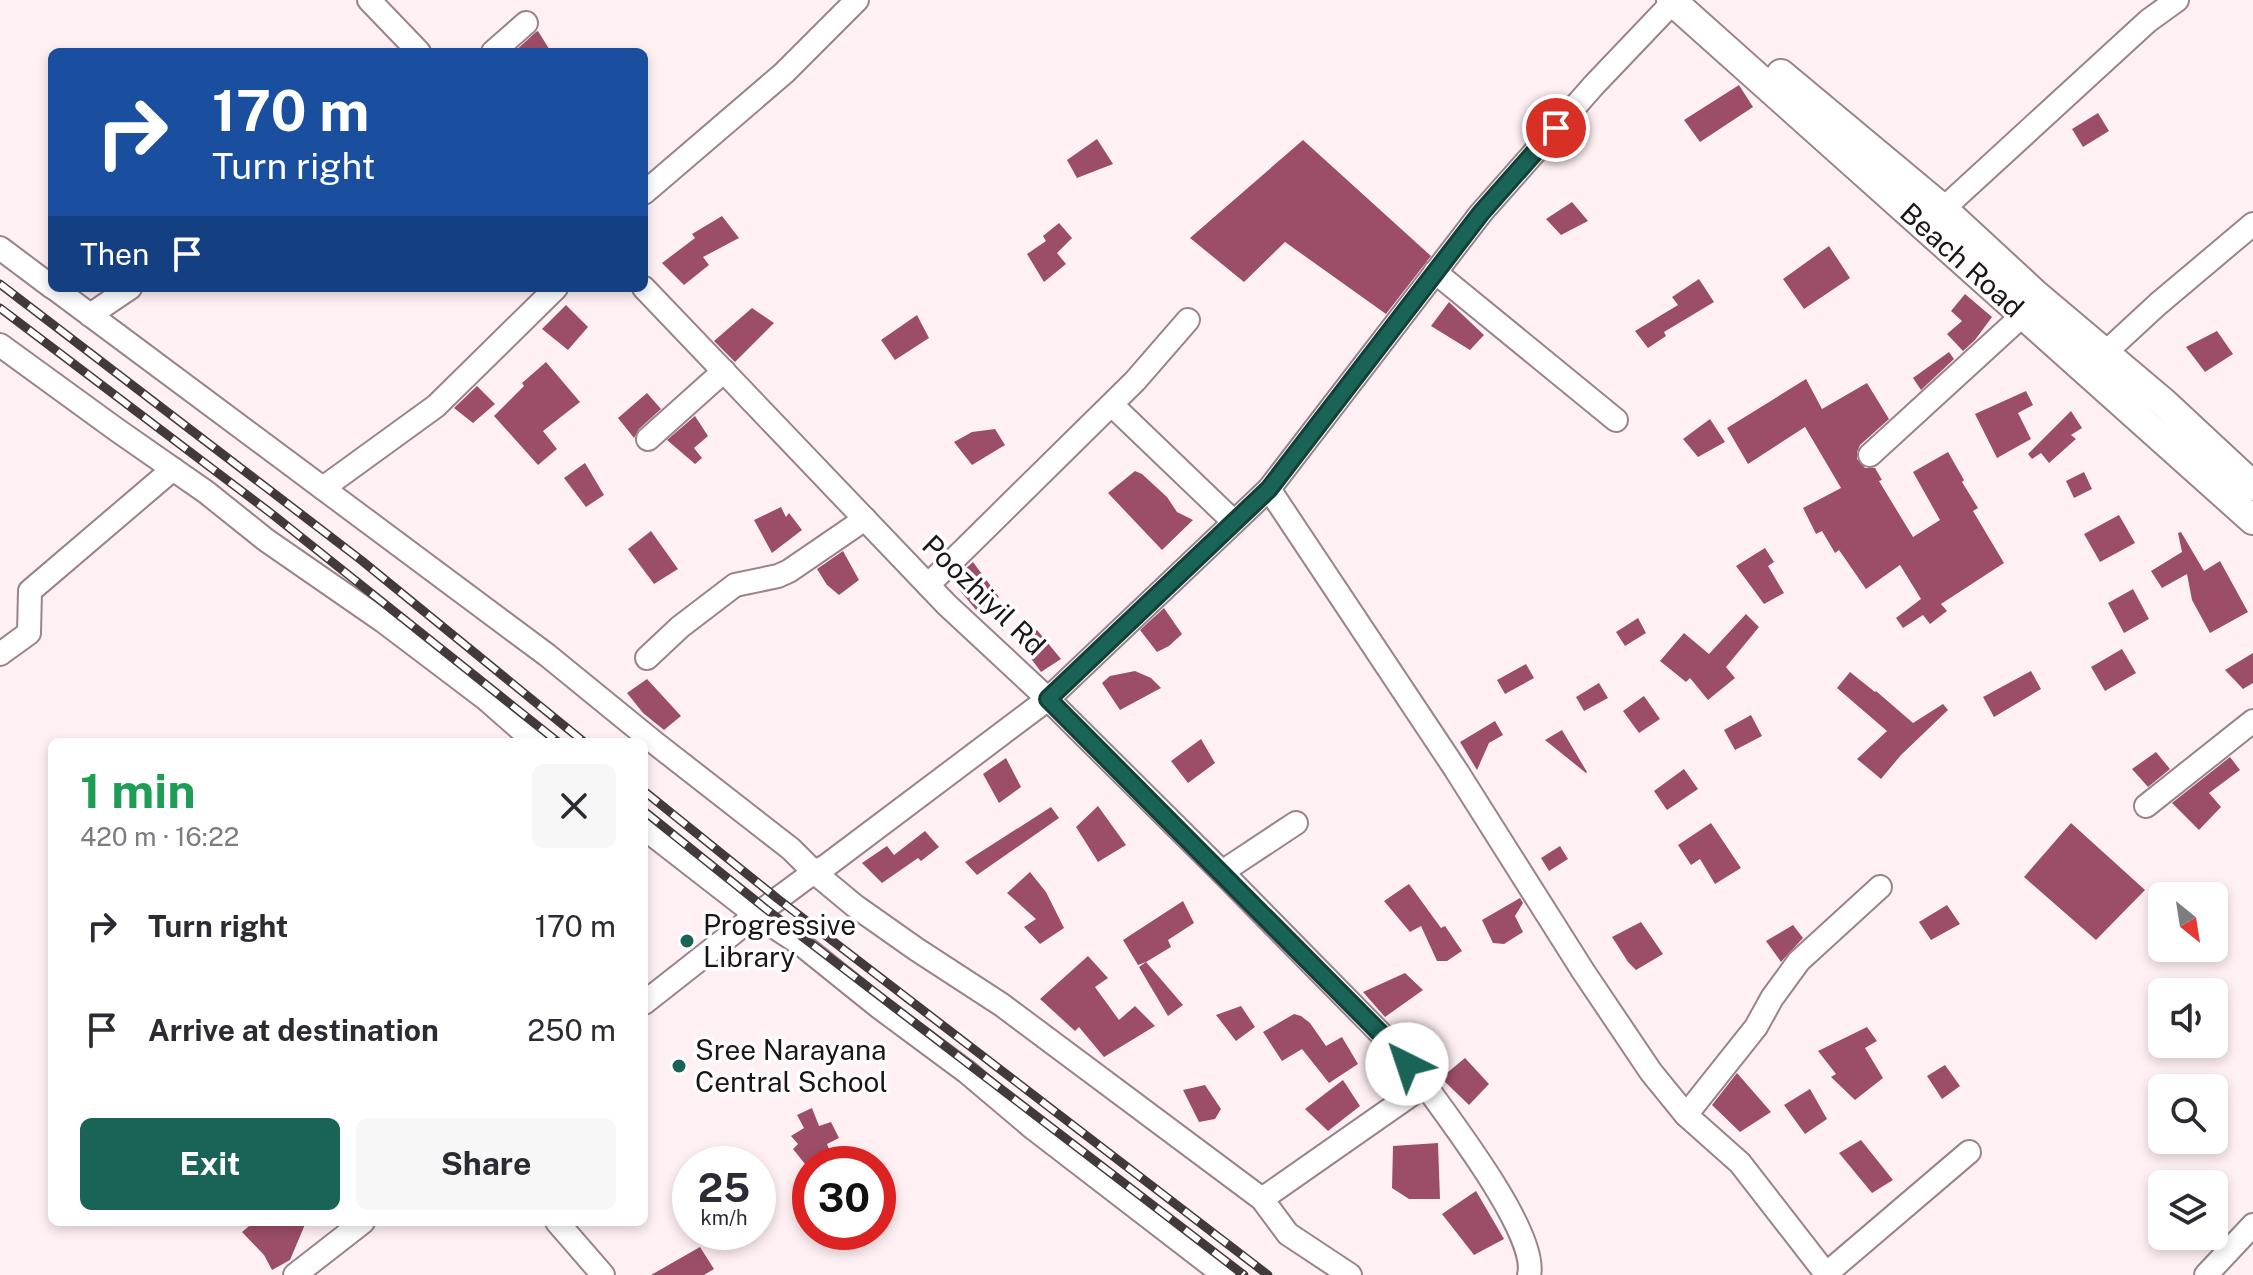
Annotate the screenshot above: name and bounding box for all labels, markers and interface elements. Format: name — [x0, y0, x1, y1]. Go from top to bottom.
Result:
text: 170 m — [212, 78, 369, 144]
icon: right — [80, 80, 184, 184]
pin — [1522, 94, 1590, 162]
icon: arrive — [1534, 106, 1578, 150]
text: Turn right — [212, 145, 375, 187]
street label: Beach Road — [1894, 196, 2031, 324]
icon: arrive — [165, 232, 209, 276]
text: Then — [80, 236, 149, 272]
street label: Poozhiyil Rd — [916, 528, 1053, 661]
text: 1 min — [80, 762, 196, 819]
button: close — [532, 764, 616, 848]
text: 420 m · 16:22 — [80, 821, 239, 852]
north arrow — [2148, 882, 2228, 962]
map controls — [2148, 882, 2228, 1250]
icon: right — [80, 904, 124, 948]
text: Turn right — [148, 908, 288, 944]
text: 170 m — [535, 908, 616, 944]
place label: Progressive Library — [703, 908, 856, 973]
marker: Progressive Library — [678, 932, 696, 950]
button: sound — [2148, 978, 2228, 1058]
icon: arrive — [80, 1008, 124, 1052]
text: Arrive at destination — [148, 1012, 439, 1048]
text: 250 m — [527, 1012, 616, 1048]
position arrow — [1365, 1022, 1449, 1106]
place label: Sree Narayana Central School — [695, 1033, 888, 1098]
marker: Sree Narayana Central School — [670, 1057, 688, 1075]
button: search — [2148, 1074, 2228, 1154]
button: Exit — [80, 1118, 340, 1210]
button: Share — [356, 1118, 616, 1210]
speed limit sign: 30 — [792, 1146, 896, 1250]
text: 25 — [698, 1164, 750, 1211]
button: layers — [2148, 1170, 2228, 1250]
text: km/h — [700, 1206, 748, 1230]

